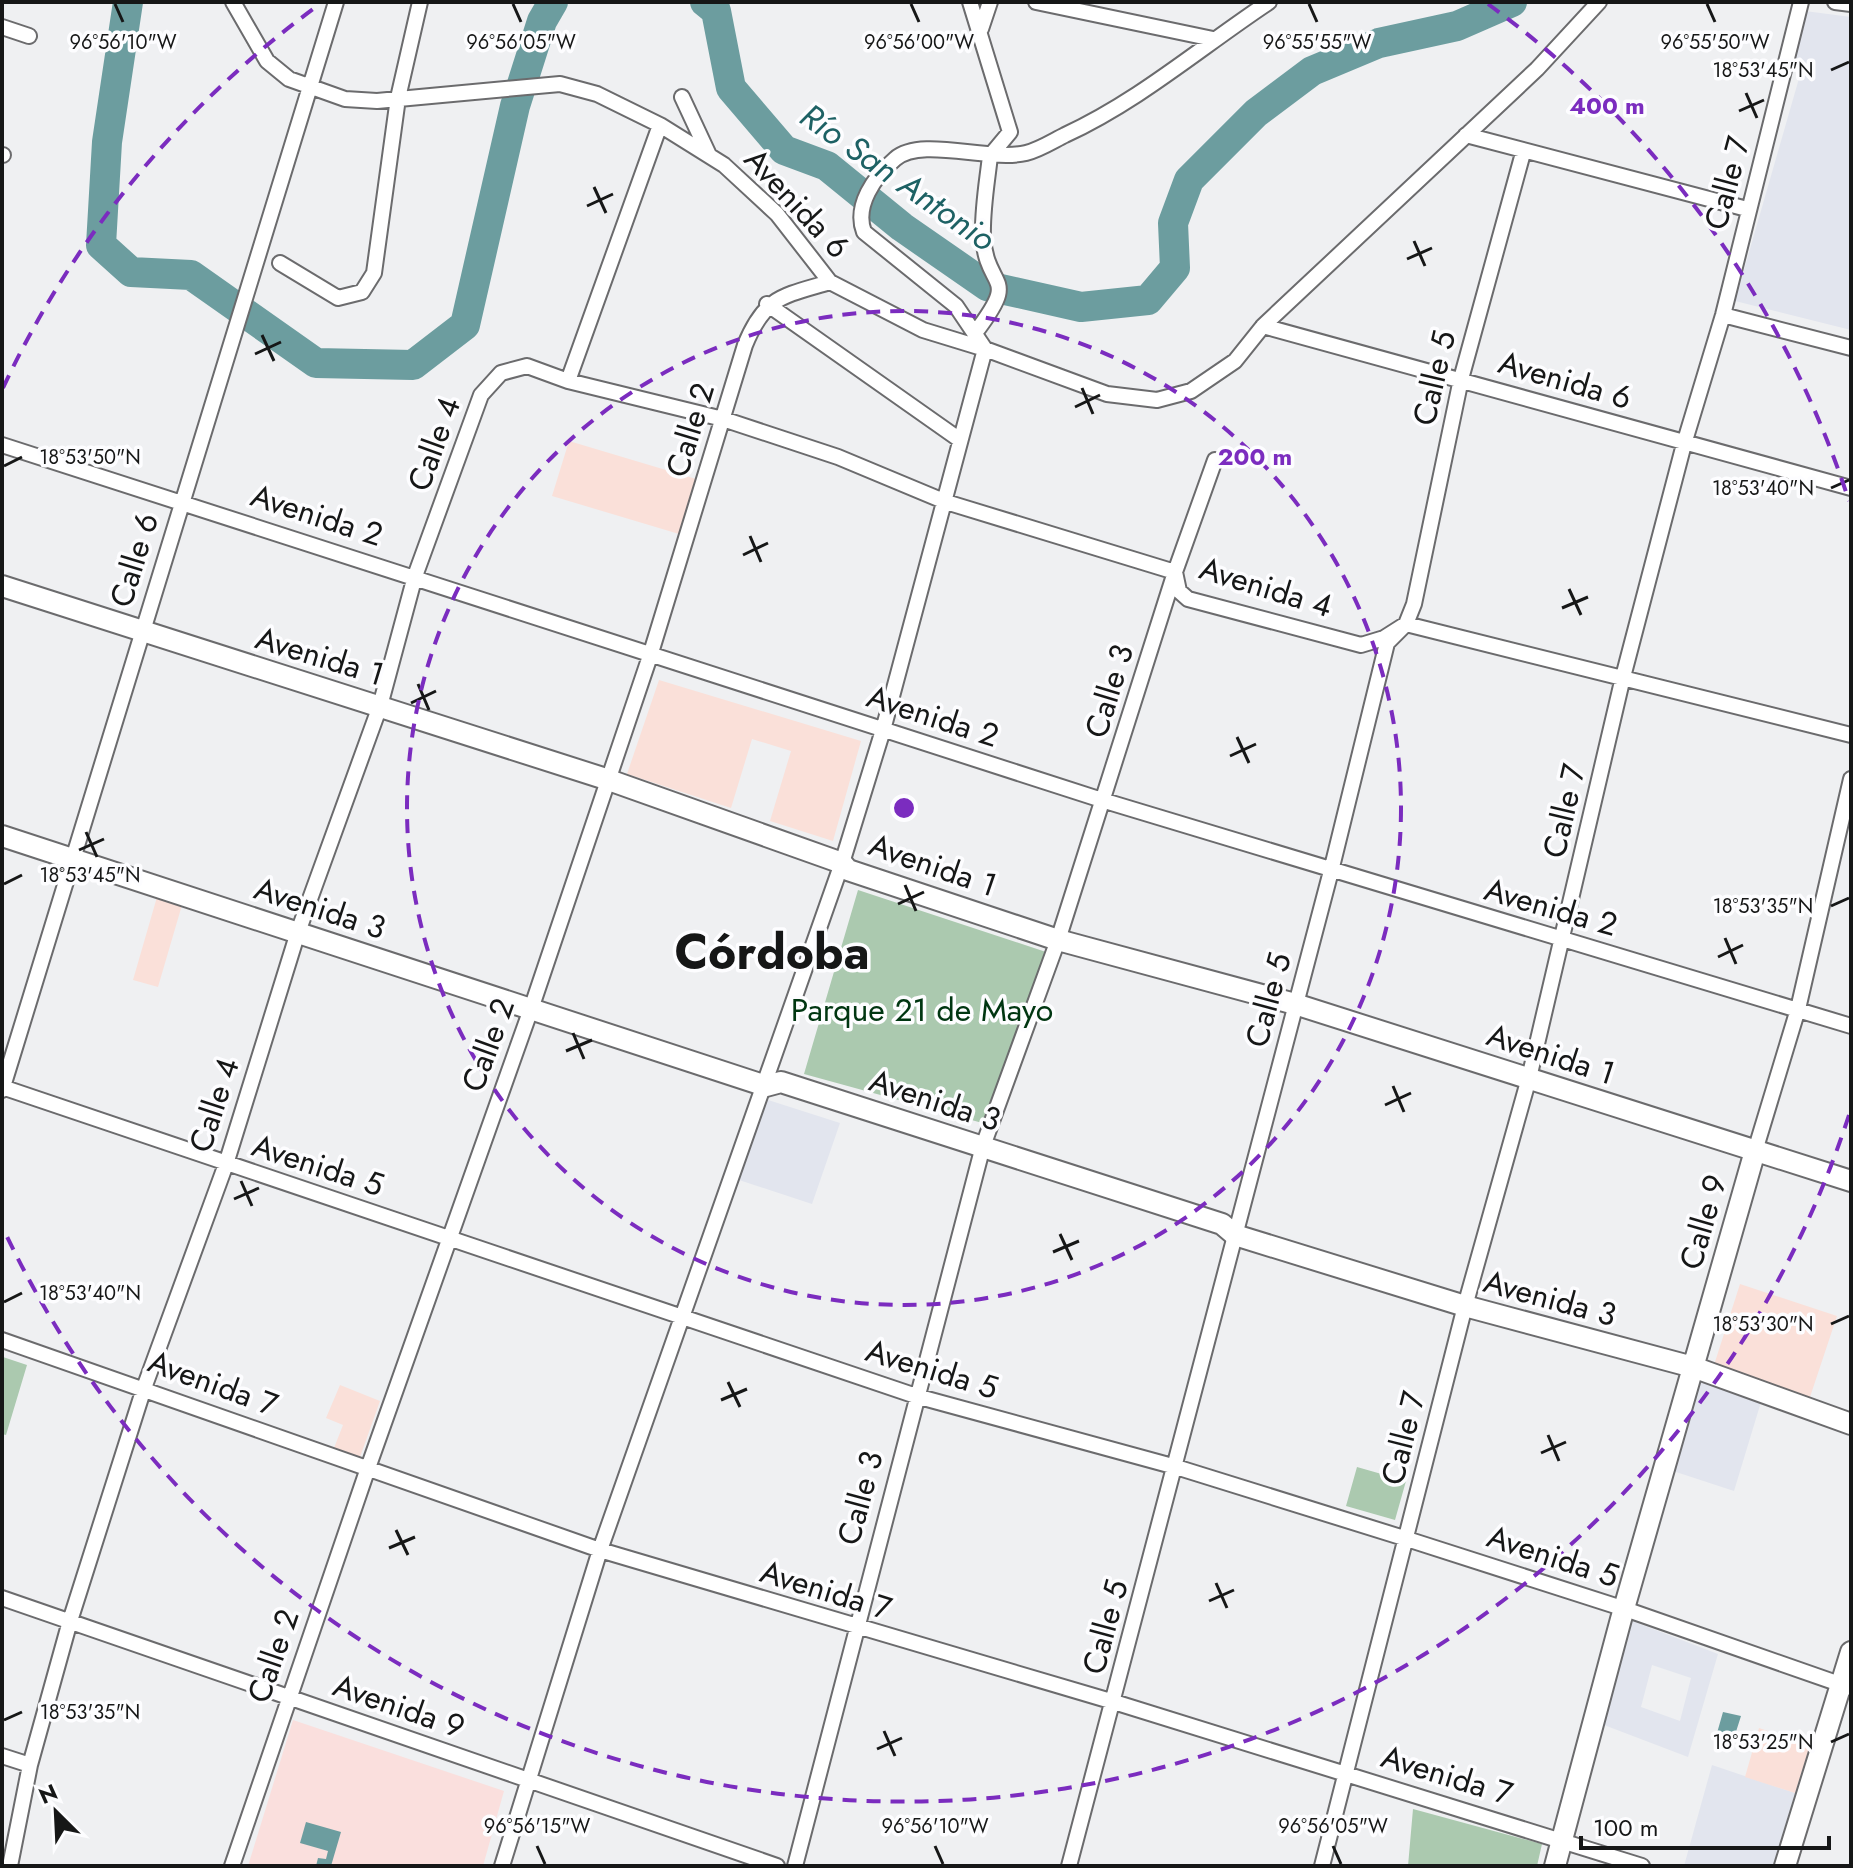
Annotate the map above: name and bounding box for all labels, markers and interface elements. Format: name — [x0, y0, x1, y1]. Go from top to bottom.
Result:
text: 96°56'10"W — [69, 28, 177, 57]
text: 96°56'05"W — [466, 28, 576, 57]
text: 96°56'00"W — [864, 28, 974, 57]
text: 96°55'55"W — [1263, 28, 1371, 57]
text: 96°55'50"W — [1660, 28, 1770, 57]
text: 18°53'45"N — [1712, 56, 1814, 85]
text: 400 m — [1569, 88, 1645, 123]
water label: Río San Antonio — [790, 92, 1005, 263]
street label: Calle 7 — [1692, 131, 1762, 235]
street label: Avenida 6 — [734, 137, 860, 269]
street label: Calle 5 — [1401, 326, 1467, 430]
street label: Avenida 6 — [1493, 339, 1637, 421]
street label: Calle 2 — [654, 377, 726, 483]
street label: Calle 4 — [396, 391, 472, 497]
text: 200 m — [1218, 439, 1292, 474]
text: 18°53'50"N — [39, 443, 141, 472]
street label: Avenida 2 — [245, 472, 389, 558]
text: 18°53'40"N — [1712, 474, 1814, 503]
street label: Calle 6 — [98, 507, 170, 613]
street label: Avenida 4 — [1194, 545, 1338, 629]
street label: Avenida 1 — [250, 615, 390, 697]
street label: Calle 3 — [1073, 639, 1145, 743]
street label: Avenida 2 — [861, 673, 1005, 759]
street label: Calle 7 — [1531, 759, 1597, 862]
centre of rings — [890, 794, 918, 822]
street label: Avenida 1 — [863, 822, 1003, 908]
text: 18°53'45"N — [39, 861, 141, 890]
street label: Avenida 3 — [248, 865, 392, 951]
street label: Avenida 2 — [1479, 866, 1623, 948]
text: 18°53'35"N — [1713, 892, 1813, 921]
district label: Córdoba — [674, 918, 870, 987]
street label: Calle 5 — [1233, 948, 1303, 1052]
park label: Parque 21 de Mayo — [791, 987, 1053, 1033]
street label: Calle 2 — [450, 992, 526, 1098]
street label: Avenida 1 — [1481, 1012, 1621, 1096]
street label: Calle 4 — [177, 1052, 251, 1158]
street label: Avenida 3 — [863, 1057, 1007, 1143]
street label: Avenida 5 — [246, 1122, 390, 1208]
street label: Calle 9 — [1668, 1169, 1738, 1275]
street label: Avenida 3 — [1479, 1258, 1621, 1338]
text: 18°53'40"N — [39, 1279, 141, 1308]
text: 18°53'30"N — [1712, 1310, 1814, 1339]
street label: Avenida 5 — [860, 1327, 1004, 1411]
street label: Avenida 7 — [142, 1338, 284, 1428]
street label: Calle 7 — [1369, 1386, 1437, 1490]
street label: Calle 3 — [825, 1446, 895, 1550]
street label: Avenida 5 — [1481, 1513, 1625, 1599]
street label: Avenida 7 — [755, 1548, 897, 1632]
street label: Calle 5 — [1070, 1575, 1140, 1679]
street label: Calle 2 — [236, 1603, 310, 1709]
street label: Avenida 9 — [327, 1662, 471, 1750]
text: 18°53'35"N — [40, 1698, 140, 1727]
text: 18°53'25"N — [1713, 1728, 1813, 1757]
street label: Avenida 7 — [1376, 1733, 1518, 1817]
north arrow — [16, 1772, 96, 1852]
text: N — [33, 1776, 62, 1812]
scale bar — [1581, 1800, 1829, 1850]
text: 100 m — [1593, 1810, 1659, 1845]
text: 96°56'15"W — [484, 1812, 590, 1841]
text: 96°56'10"W — [881, 1812, 989, 1841]
text: 96°56'05"W — [1278, 1812, 1388, 1841]

